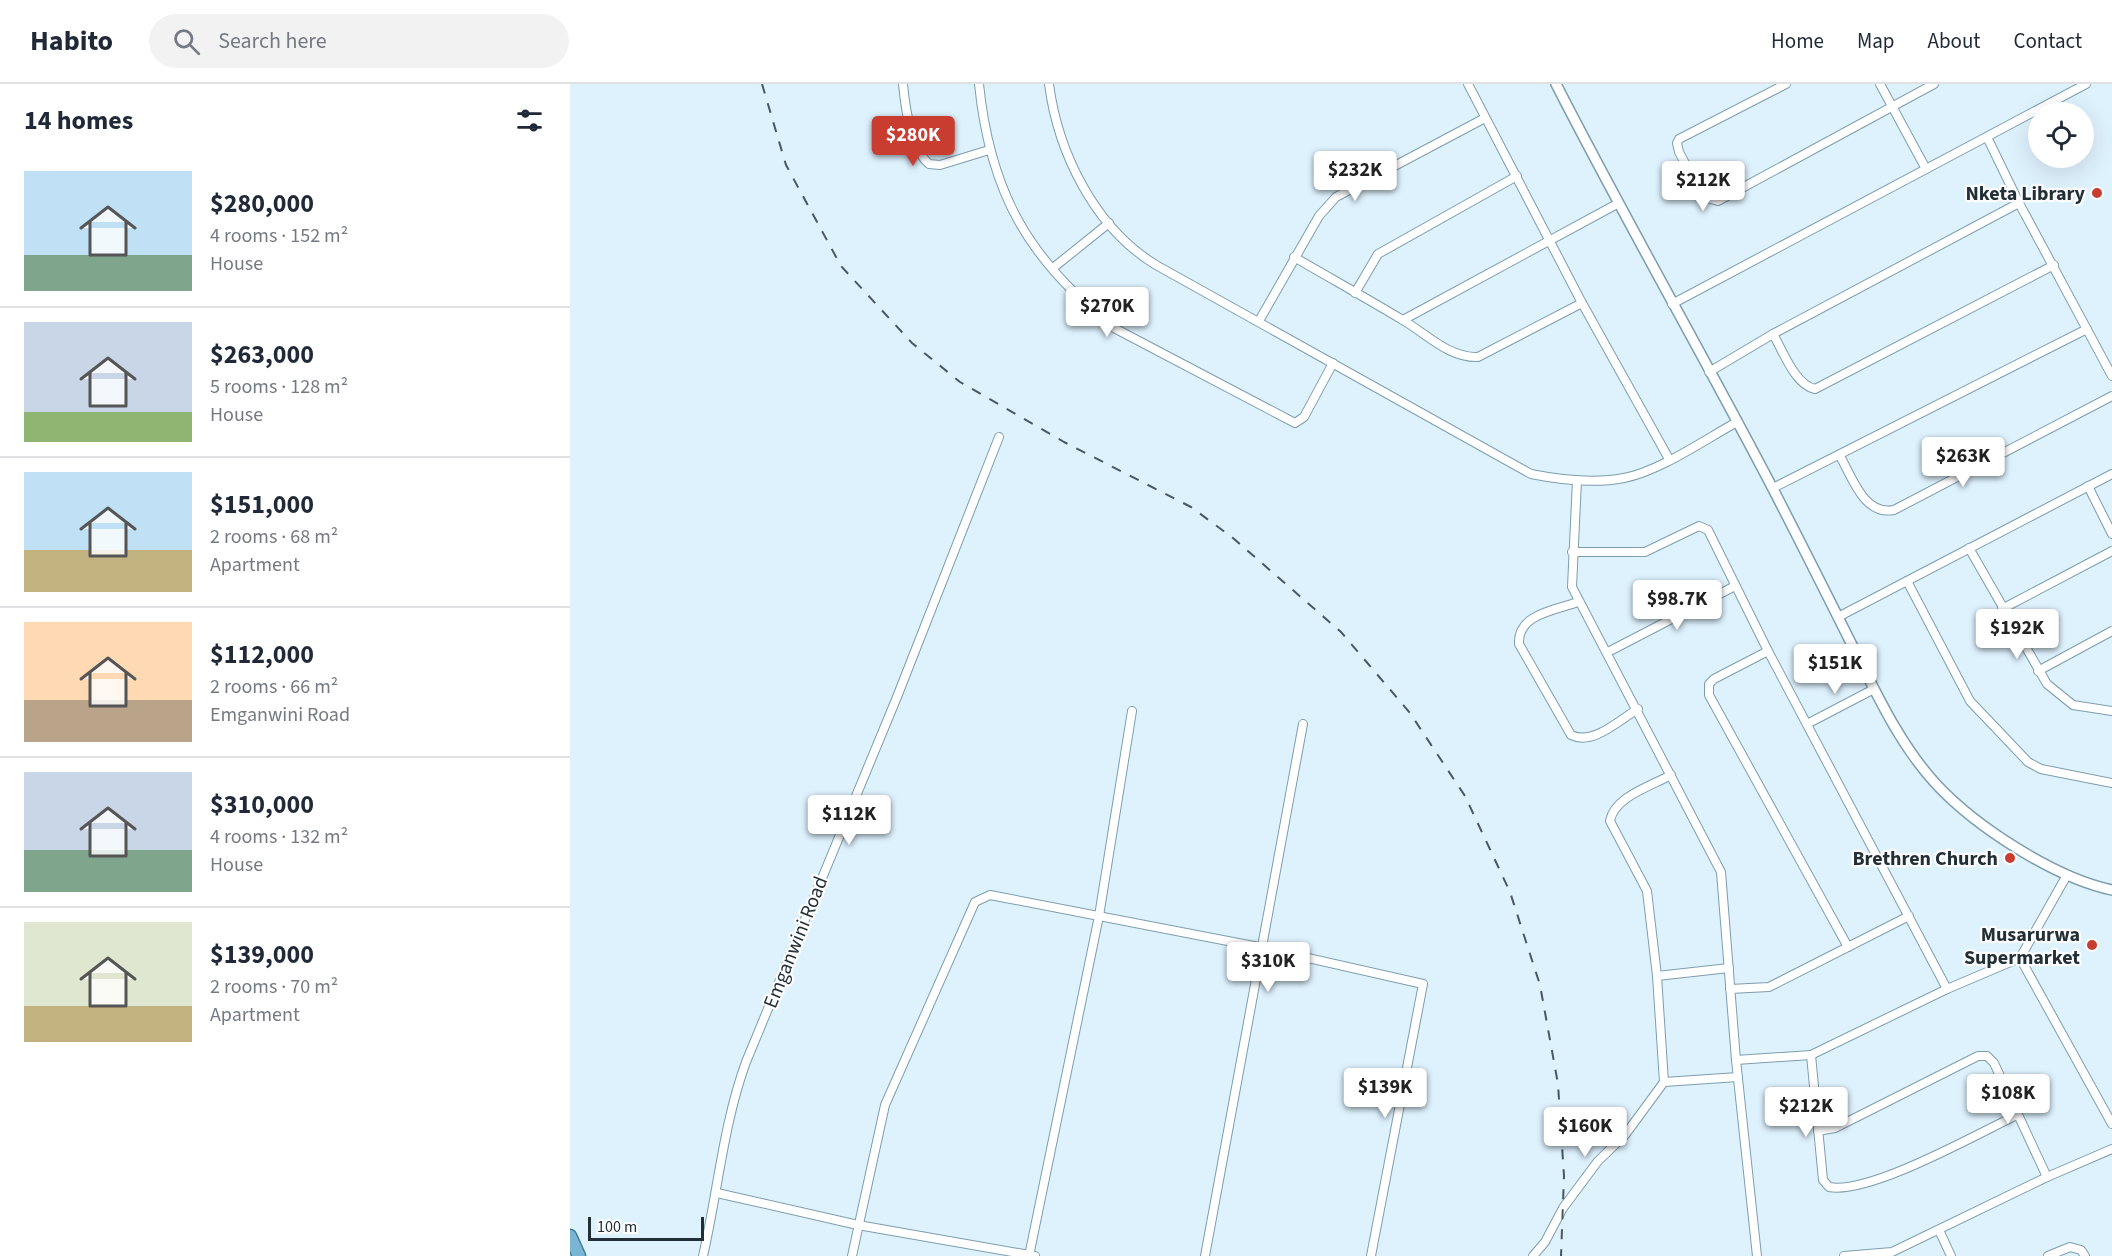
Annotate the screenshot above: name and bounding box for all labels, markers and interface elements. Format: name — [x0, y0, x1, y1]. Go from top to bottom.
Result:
search box — [149, 14, 569, 68]
text: Habito — [30, 21, 113, 61]
icon: search — [170, 25, 203, 58]
text: Search here — [218, 25, 327, 57]
text: Home — [1771, 26, 1824, 56]
text: Map — [1857, 26, 1895, 56]
text: About — [1928, 26, 1980, 56]
text: Contact — [2013, 26, 2082, 56]
text: 14 homes — [24, 102, 133, 139]
map controls — [2028, 102, 2094, 168]
button: locate — [2028, 102, 2094, 168]
icon: filters — [513, 104, 546, 137]
pin: $280K — [871, 116, 955, 167]
text: $280K — [886, 121, 940, 149]
pin: $232K — [1313, 151, 1397, 202]
text: $232K — [1328, 156, 1382, 184]
pin: $212K — [1661, 161, 1745, 212]
text: $212K — [1676, 166, 1730, 194]
place label: Nketa Library — [1966, 180, 2086, 208]
text: $280,000 — [210, 185, 314, 222]
marker: Nketa Library — [2090, 186, 2104, 200]
icon: home — [72, 195, 144, 267]
text: 4 rooms · 152 m² — [210, 222, 348, 250]
text: House — [210, 250, 263, 278]
pin: $270K — [1065, 287, 1149, 338]
text: $270K — [1080, 292, 1134, 320]
text: $263,000 — [210, 336, 314, 373]
icon: home — [72, 346, 144, 418]
text: 5 rooms · 128 m² — [210, 373, 348, 401]
text: House — [210, 401, 263, 429]
pin: $263K — [1921, 437, 2005, 488]
text: $263K — [1936, 442, 1990, 470]
text: $151,000 — [210, 486, 314, 523]
icon: home — [72, 496, 144, 568]
text: 2 rooms · 68 m² — [210, 523, 338, 551]
text: Apartment — [210, 551, 300, 579]
pin: $98.7K — [1628, 580, 1726, 631]
text: $98.7K — [1647, 585, 1707, 613]
pin: $192K — [1975, 609, 2059, 660]
text: $192K — [1990, 614, 2044, 642]
text: $112,000 — [210, 636, 314, 673]
pin: $151K — [1793, 644, 1877, 695]
icon: home — [72, 646, 144, 718]
text: $151K — [1808, 649, 1862, 677]
text: 2 rooms · 66 m² — [210, 673, 338, 701]
text: Emganwini Road — [210, 701, 350, 729]
text: $310,000 — [210, 786, 314, 823]
pin: $112K — [807, 795, 891, 846]
icon: home — [72, 796, 144, 868]
text: $112K — [822, 800, 876, 828]
text: 4 rooms · 132 m² — [210, 823, 348, 851]
place label: Brethren Church — [1852, 845, 1998, 873]
text: House — [210, 851, 263, 879]
marker: Brethren Church — [2003, 851, 2017, 865]
street label: Emganwini Road — [757, 872, 835, 1013]
place label: Musarurwa Supermarket — [1964, 921, 2080, 972]
text: $139,000 — [210, 936, 314, 973]
marker: Musarurwa Supermarket — [2085, 938, 2099, 952]
pin: $310K — [1226, 942, 1310, 993]
icon: home — [72, 946, 144, 1018]
text: $310K — [1241, 947, 1295, 975]
text: 2 rooms · 70 m² — [210, 973, 338, 1001]
text: Apartment — [210, 1001, 300, 1029]
pin: $139K — [1343, 1068, 1427, 1119]
text: $139K — [1358, 1073, 1412, 1101]
pin: $108K — [1966, 1074, 2050, 1125]
text: $108K — [1981, 1079, 2035, 1107]
pin: $212K — [1764, 1087, 1848, 1138]
text: $212K — [1779, 1092, 1833, 1120]
pin: $160K — [1543, 1107, 1627, 1158]
text: $160K — [1558, 1112, 1612, 1140]
scale bar — [588, 1214, 704, 1242]
text: 100 m — [597, 1216, 637, 1238]

